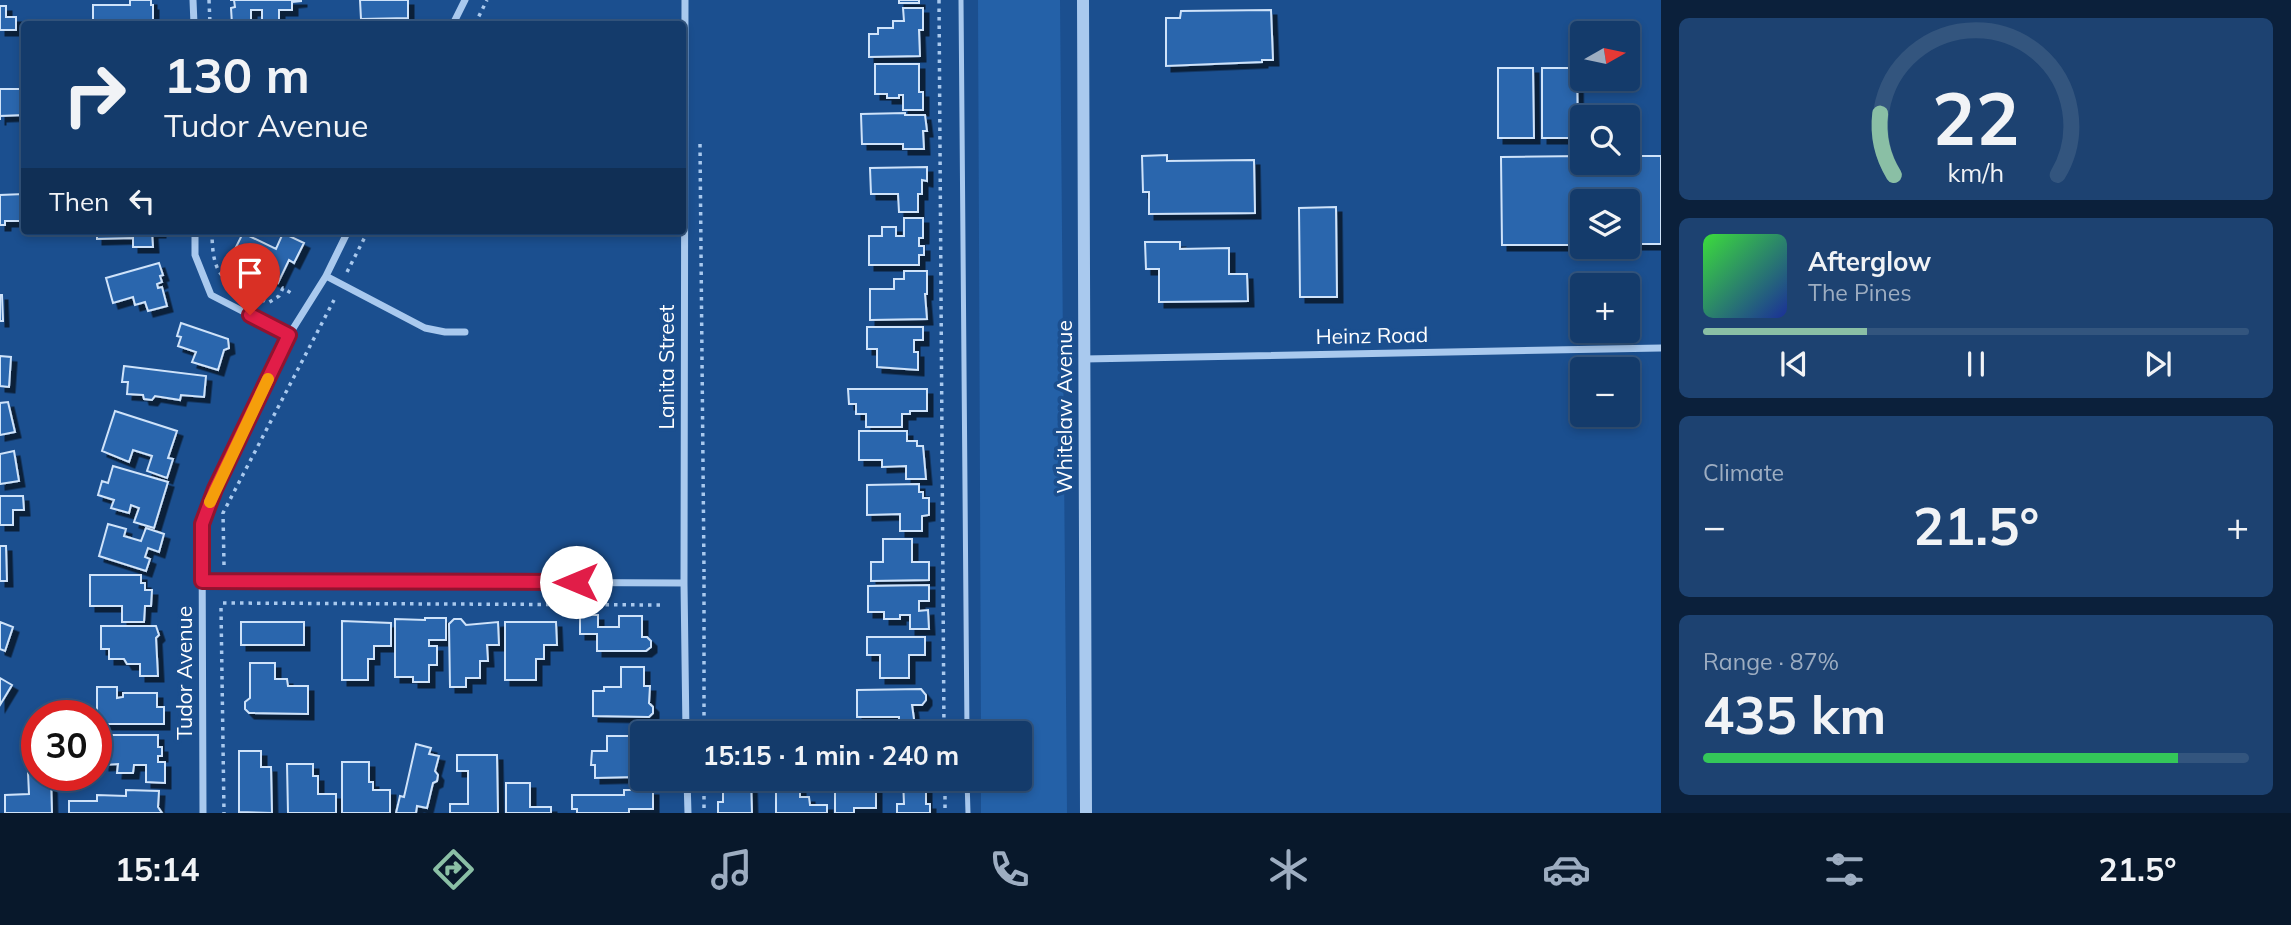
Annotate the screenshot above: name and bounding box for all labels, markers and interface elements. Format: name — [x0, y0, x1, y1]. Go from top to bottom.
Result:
north arrow — [1570, 21, 1640, 91]
map controls — [1570, 21, 1640, 427]
text: 130 m — [164, 44, 310, 105]
icon: right — [49, 49, 140, 140]
text: 22 — [1932, 72, 2020, 163]
text: Tudor Avenue — [164, 105, 368, 145]
button: search — [1570, 105, 1640, 175]
text: km/h — [1948, 157, 2004, 188]
icon: left — [123, 182, 161, 220]
text: Then — [49, 185, 109, 218]
button: layers — [1570, 189, 1640, 259]
pin — [220, 243, 280, 315]
text: Afterglow — [1808, 245, 1931, 278]
icon: arrive — [231, 254, 269, 292]
button: + — [1570, 273, 1640, 343]
text: The Pines — [1808, 278, 1912, 307]
street label: Lanita Street — [653, 305, 679, 429]
street label: Whitelaw Avenue — [1051, 320, 1077, 494]
street label: Heinz Road — [1315, 321, 1429, 349]
icon: previous — [1775, 345, 1813, 383]
icon: pause — [1957, 345, 1995, 383]
icon: next — [2139, 345, 2177, 383]
button: − — [1570, 357, 1640, 427]
text: Climate — [1703, 458, 1784, 487]
text: 21.5° — [1913, 493, 2039, 558]
text: − — [1703, 502, 1726, 550]
text: + — [2226, 502, 2249, 550]
position arrow — [539, 545, 613, 619]
street label: Tudor Avenue — [171, 606, 197, 740]
text: Range · 87% — [1703, 647, 1839, 676]
text: 435 km — [1703, 682, 1886, 747]
speed limit sign: 30 — [21, 700, 112, 791]
text: 15:15 · 1 min · 240 m — [703, 739, 959, 772]
icon: directions — [429, 845, 478, 894]
icon: music — [707, 845, 756, 894]
icon: phone — [985, 845, 1034, 894]
icon: climate — [1264, 845, 1313, 894]
icon: car — [1542, 845, 1591, 894]
icon: filters — [1820, 845, 1869, 894]
text: 15:14 — [115, 849, 199, 889]
text: 21.5° — [2099, 849, 2176, 889]

